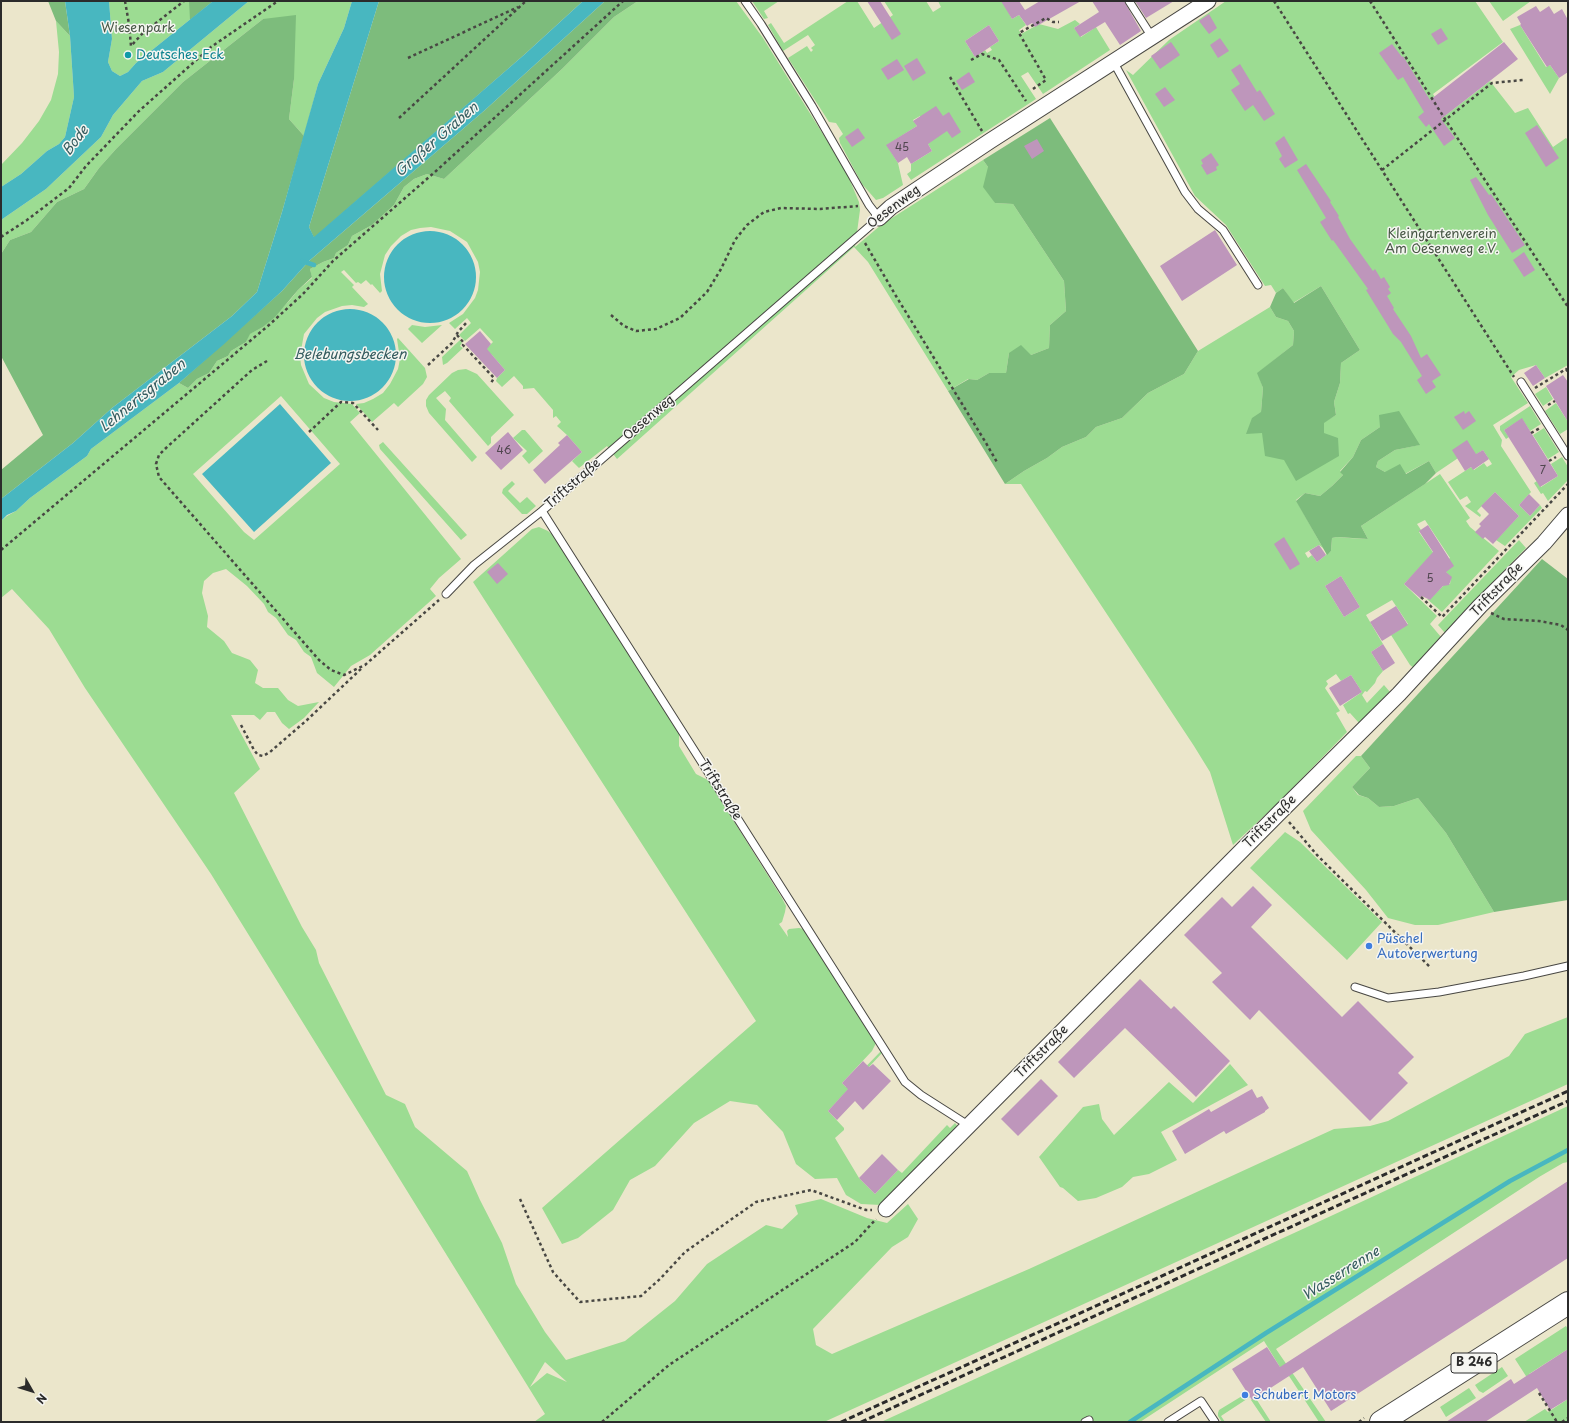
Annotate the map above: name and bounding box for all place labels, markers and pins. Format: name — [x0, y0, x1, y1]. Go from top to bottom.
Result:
place label: Deutsches Eck — [136, 47, 224, 63]
marker: Deutsches Eck — [123, 50, 133, 60]
place label: Püschel Autoverwertung — [1377, 931, 1478, 962]
marker: Püschel Autoverwertung — [1364, 941, 1374, 951]
place label: Schubert Motors — [1253, 1387, 1356, 1403]
marker: Schubert Motors — [1240, 1390, 1250, 1400]

